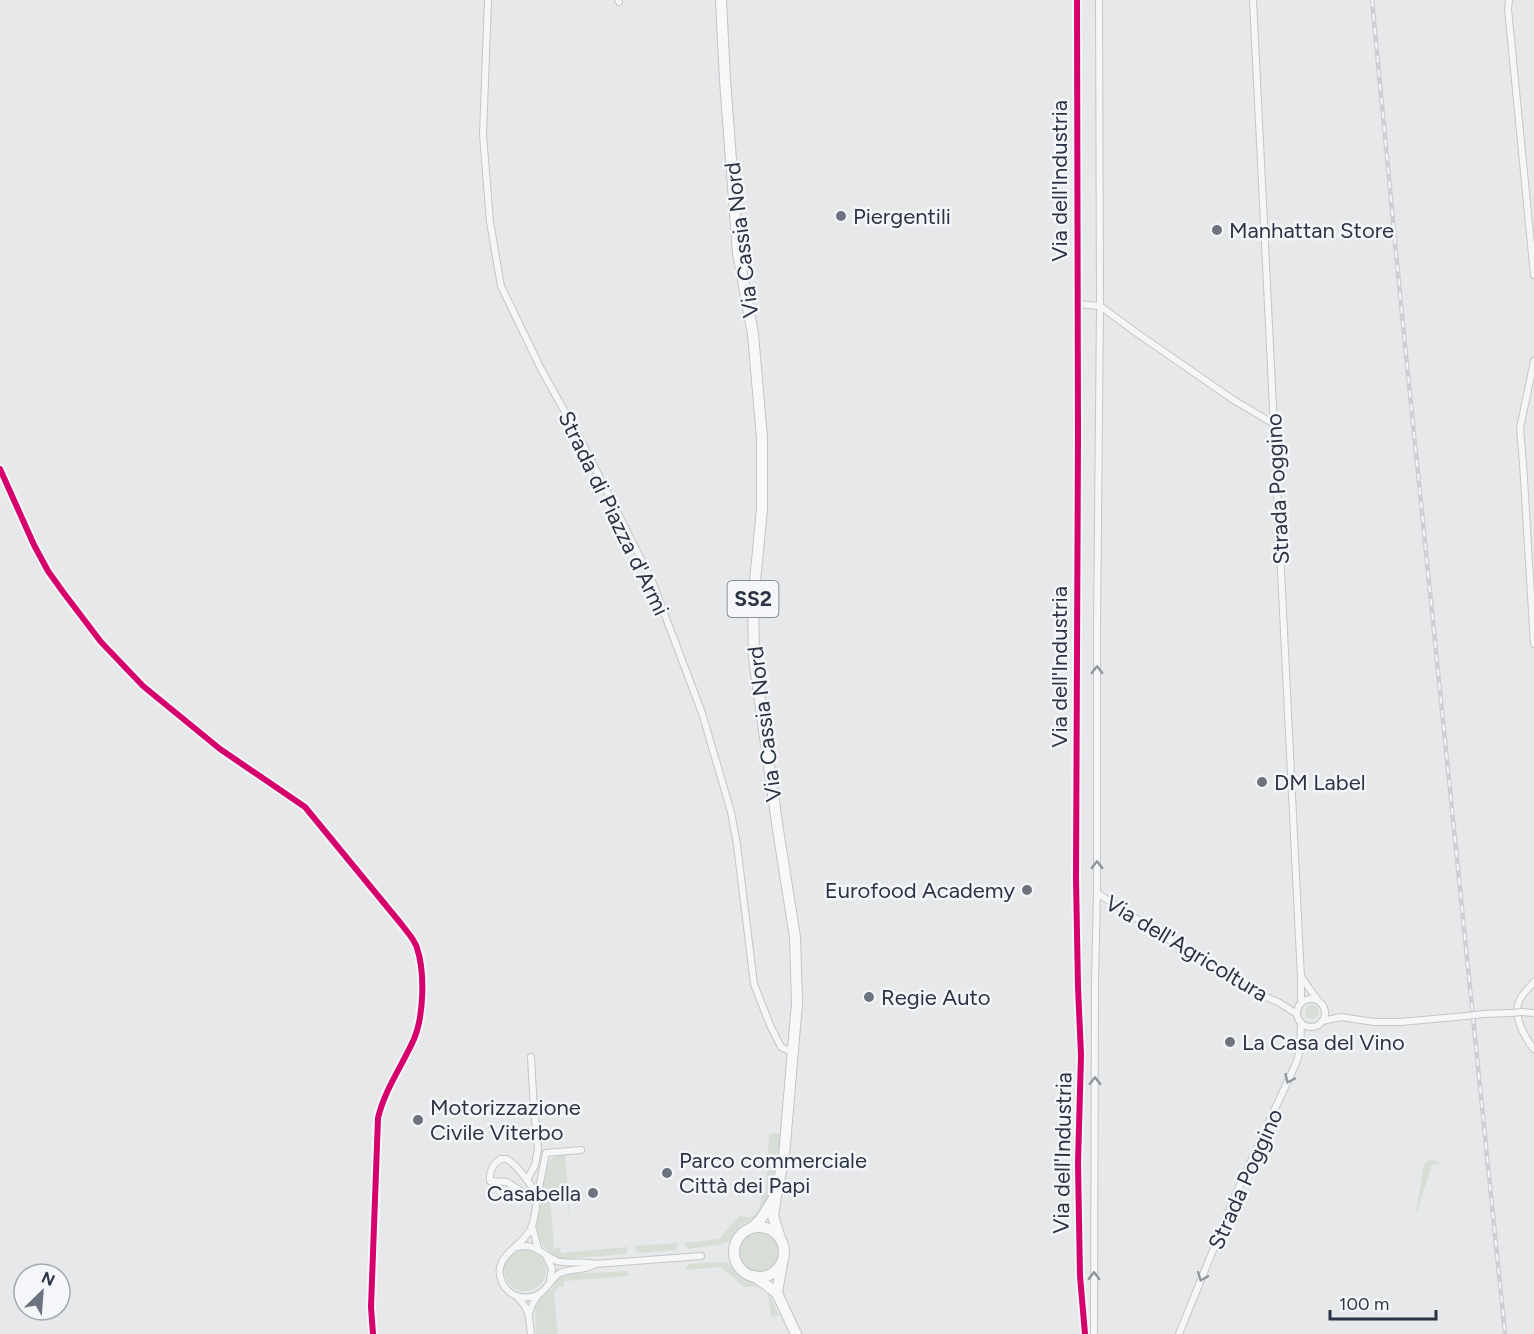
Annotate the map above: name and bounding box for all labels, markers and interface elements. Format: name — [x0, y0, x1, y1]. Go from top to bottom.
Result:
street label: Via dell'Industria — [1046, 100, 1073, 262]
street label: Via Cassia Nord — [719, 161, 764, 319]
place label: Piergentili — [853, 203, 951, 230]
marker: Piergentili — [834, 209, 848, 223]
place label: Manhattan Store — [1229, 217, 1394, 244]
marker: Manhattan Store — [1210, 223, 1224, 237]
street label: Strada di Piazza d'Armi — [552, 407, 675, 620]
street label: Strada Poggino — [1260, 413, 1295, 565]
road number: SS2 — [728, 581, 778, 617]
street label: Via dell'Industria — [1046, 586, 1073, 748]
street label: Via Cassia Nord — [742, 645, 787, 803]
one-way arrow — [1091, 665, 1103, 674]
place label: DM Label — [1274, 769, 1366, 796]
marker: DM Label — [1255, 775, 1269, 789]
one-way arrow — [1091, 860, 1103, 869]
place label: Eurofood Academy — [825, 877, 1015, 904]
marker: Eurofood Academy — [1020, 883, 1034, 897]
street label: Via dell'Agricoltura — [1101, 889, 1273, 1008]
place label: Regie Auto — [881, 984, 990, 1011]
marker: Regie Auto — [862, 990, 876, 1004]
place label: La Casa del Vino — [1242, 1029, 1405, 1056]
marker: La Casa del Vino — [1223, 1035, 1237, 1049]
street label: Via dell'Industria — [1048, 1072, 1077, 1234]
one-way arrow — [1285, 1073, 1297, 1084]
one-way arrow — [1088, 1076, 1101, 1085]
place label: Motorizzazione Civile Viterbo — [430, 1094, 581, 1146]
street label: Strada Poggino — [1202, 1105, 1289, 1254]
marker: Motorizzazione Civile Viterbo — [411, 1113, 425, 1127]
place label: Parco commerciale Città dei Papi — [679, 1147, 867, 1199]
marker: Parco commerciale Città dei Papi — [660, 1166, 674, 1180]
place label: Casabella — [487, 1180, 581, 1207]
marker: Casabella — [586, 1186, 600, 1200]
north arrow — [12, 1262, 72, 1322]
text: N — [39, 1268, 58, 1290]
one-way arrow — [1088, 1271, 1100, 1280]
one-way arrow — [1197, 1271, 1209, 1282]
scale bar — [1330, 1283, 1436, 1321]
text: 100 m — [1339, 1293, 1389, 1315]

